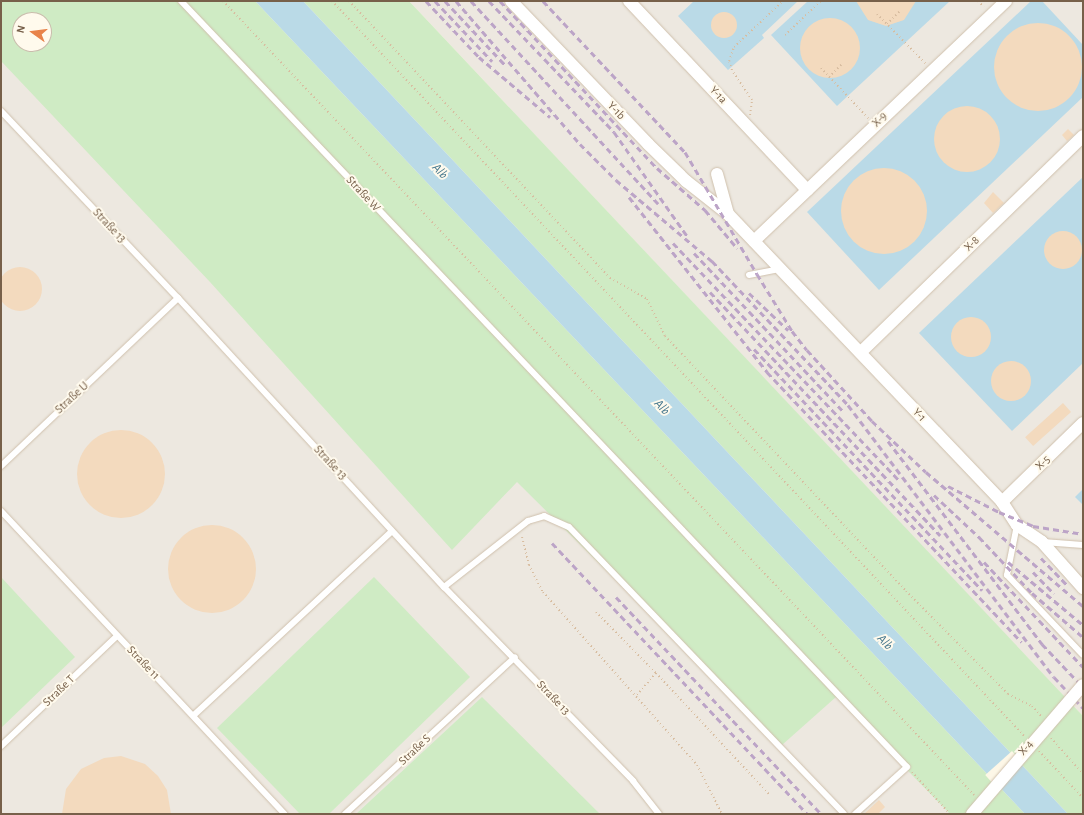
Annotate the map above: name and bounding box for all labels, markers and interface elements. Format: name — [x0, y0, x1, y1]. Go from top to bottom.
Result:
north arrow — [12, 12, 52, 52]
text: N — [15, 24, 27, 34]
street label: Y-1a — [706, 83, 730, 107]
street label: Y-1b — [604, 99, 628, 123]
street label: X-9 — [869, 109, 891, 131]
water label: Alb — [428, 161, 450, 183]
street label: Straße W — [343, 173, 383, 215]
street label: Straße 13 — [89, 206, 129, 246]
street label: X-8 — [961, 233, 983, 255]
street label: Straße U — [52, 379, 92, 417]
water label: Alb — [650, 397, 672, 419]
street label: Y-1 — [909, 405, 929, 425]
street label: Straße 13 — [310, 443, 350, 483]
street label: X-5 — [1033, 453, 1053, 473]
water label: Alb — [873, 632, 895, 654]
street label: Straße 11 — [124, 643, 162, 683]
street label: Straße T — [40, 672, 78, 710]
street label: Straße 13 — [533, 678, 573, 718]
street label: Straße S — [396, 732, 434, 768]
street label: X-4 — [1015, 737, 1037, 759]

